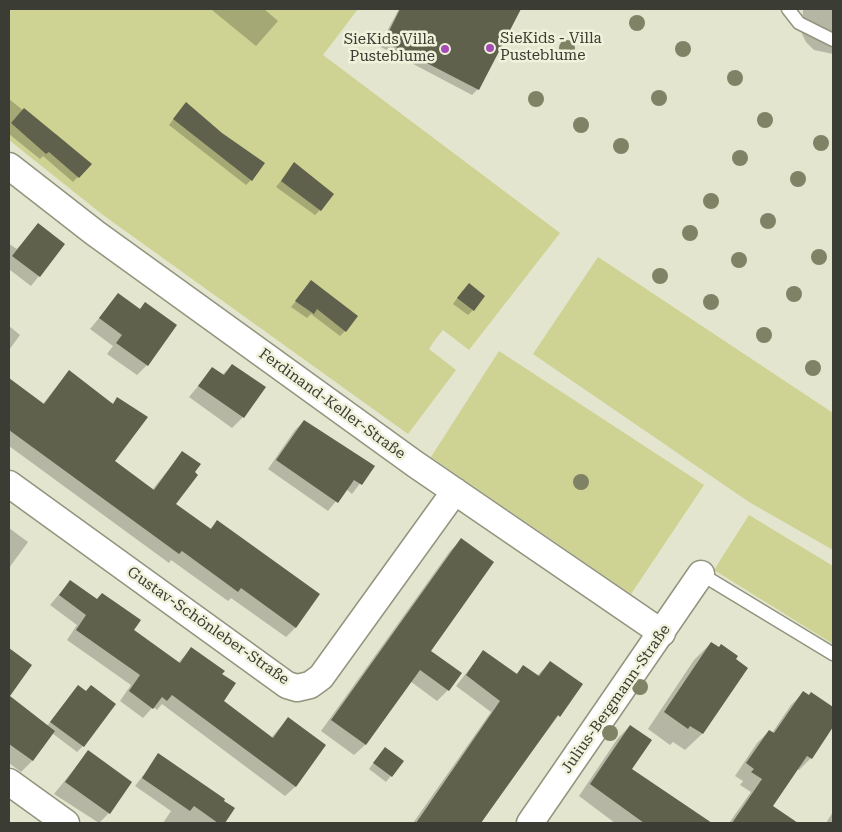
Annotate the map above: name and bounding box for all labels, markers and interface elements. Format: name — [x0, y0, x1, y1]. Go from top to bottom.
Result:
place label: SieKids - Villa Pusteblume — [500, 30, 602, 65]
place label: SieKids Villa Pusteblume — [344, 31, 435, 66]
marker: SieKids - Villa Pusteblume — [484, 42, 496, 54]
marker: SieKids Villa Pusteblume — [439, 43, 451, 55]
street label: Ferdinand-Keller-Straße — [255, 345, 409, 463]
street label: Gustav-Schönleber-Straße — [124, 563, 292, 689]
street label: Julius-Bergmann-Straße — [558, 621, 674, 777]

